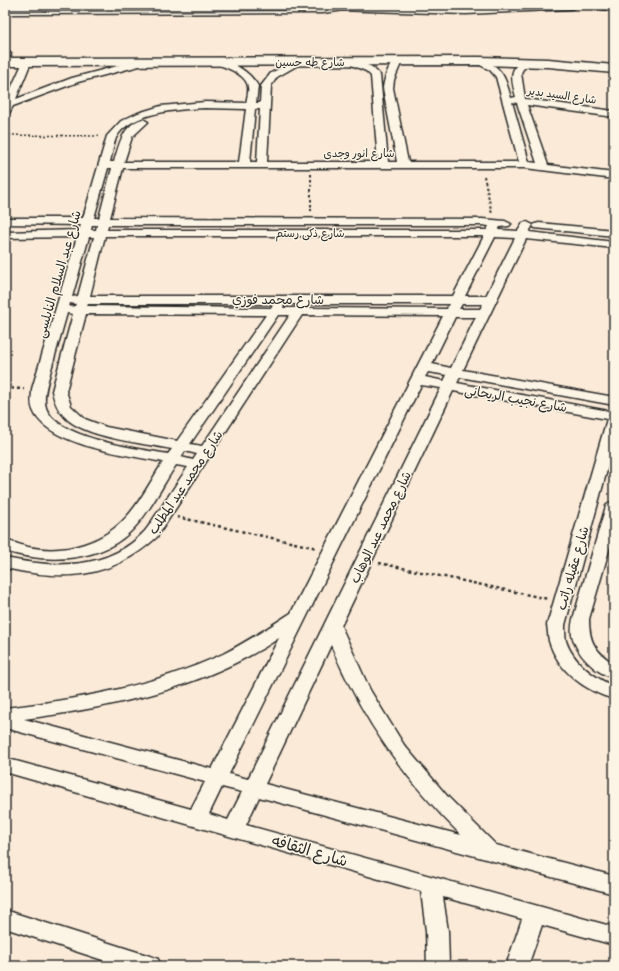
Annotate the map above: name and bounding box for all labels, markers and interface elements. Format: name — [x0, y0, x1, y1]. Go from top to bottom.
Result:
street label: شارع طه حسين — [275, 55, 345, 71]
street label: شارع السيد بدير — [525, 83, 597, 109]
street label: شارع انور وجدى — [323, 146, 395, 162]
street label: شارع عبد السلام النابلسى — [32, 208, 87, 341]
street label: شارع ذكى رستم — [275, 226, 345, 242]
street label: شارع محمد فوزي — [232, 291, 324, 310]
street label: شارع نجيب الريحانى — [463, 381, 568, 418]
street label: شارع محمد عبد المطلب — [144, 427, 228, 539]
street label: شارع محمد عبد الوهاب — [346, 468, 417, 587]
street label: شارع عقيله راتب — [552, 524, 594, 613]
street label: شارع الثقافه — [269, 830, 350, 874]

